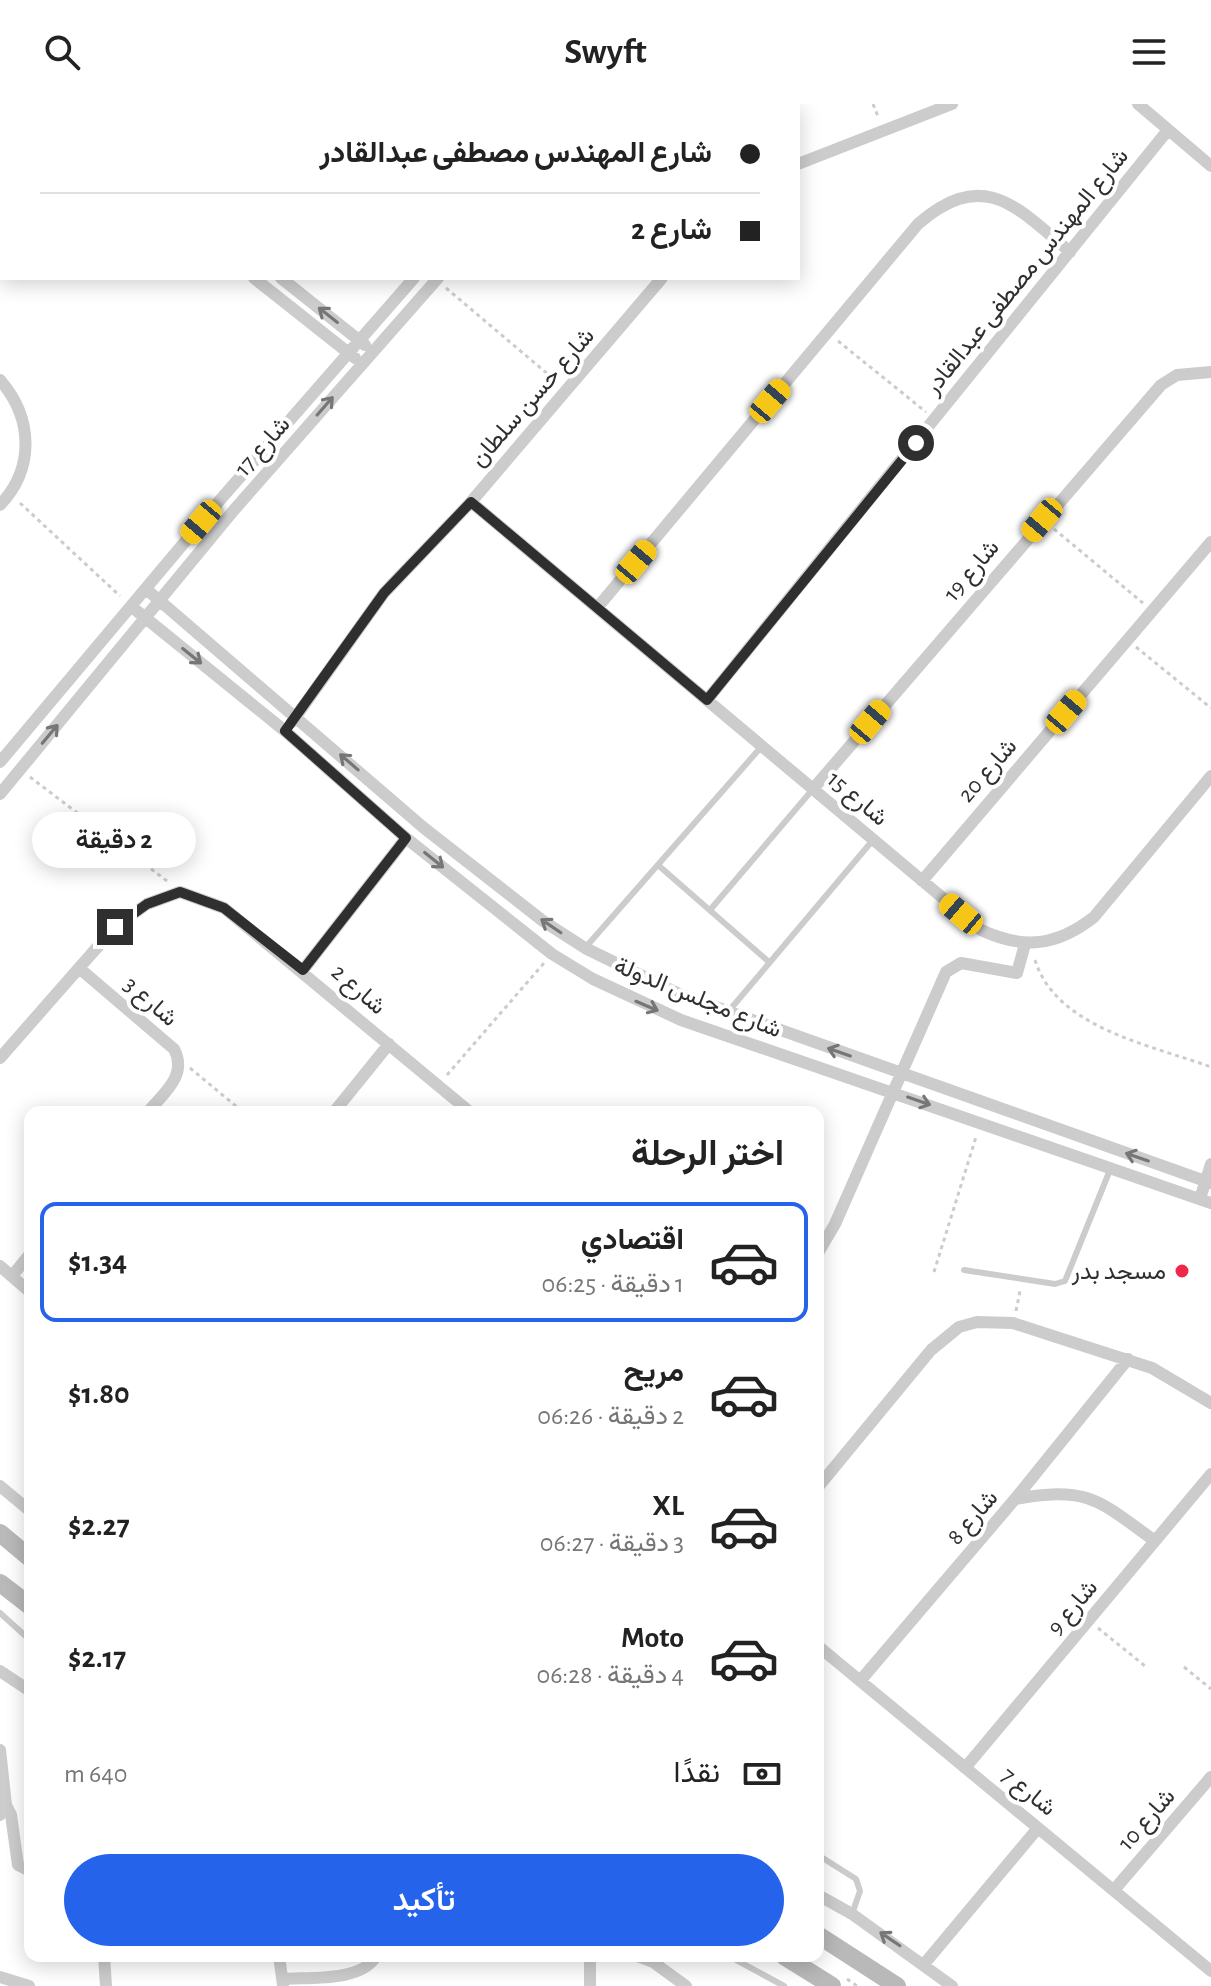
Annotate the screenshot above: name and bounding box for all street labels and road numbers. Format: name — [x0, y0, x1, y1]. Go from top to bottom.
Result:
street label: شارع المهندس مصطفى عبدالقادر — [920, 144, 1136, 402]
street label: شارع حسن سلطان — [466, 324, 602, 474]
street label: شارع 17 — [231, 412, 297, 483]
street label: شارع 19 — [940, 535, 1006, 608]
street label: شارع 20 — [954, 734, 1024, 809]
street label: شارع 15 — [821, 767, 892, 833]
street label: شارع مجلس الدولة — [610, 953, 785, 1045]
street label: شارع 2 — [325, 960, 390, 1022]
street label: شارع 3 — [117, 972, 182, 1033]
street label: شارع 8 — [943, 1486, 1005, 1552]
street label: شارع 9 — [1043, 1576, 1105, 1642]
street label: شارع 7 — [995, 1763, 1060, 1823]
street label: شارع 10 — [1114, 1784, 1182, 1857]

